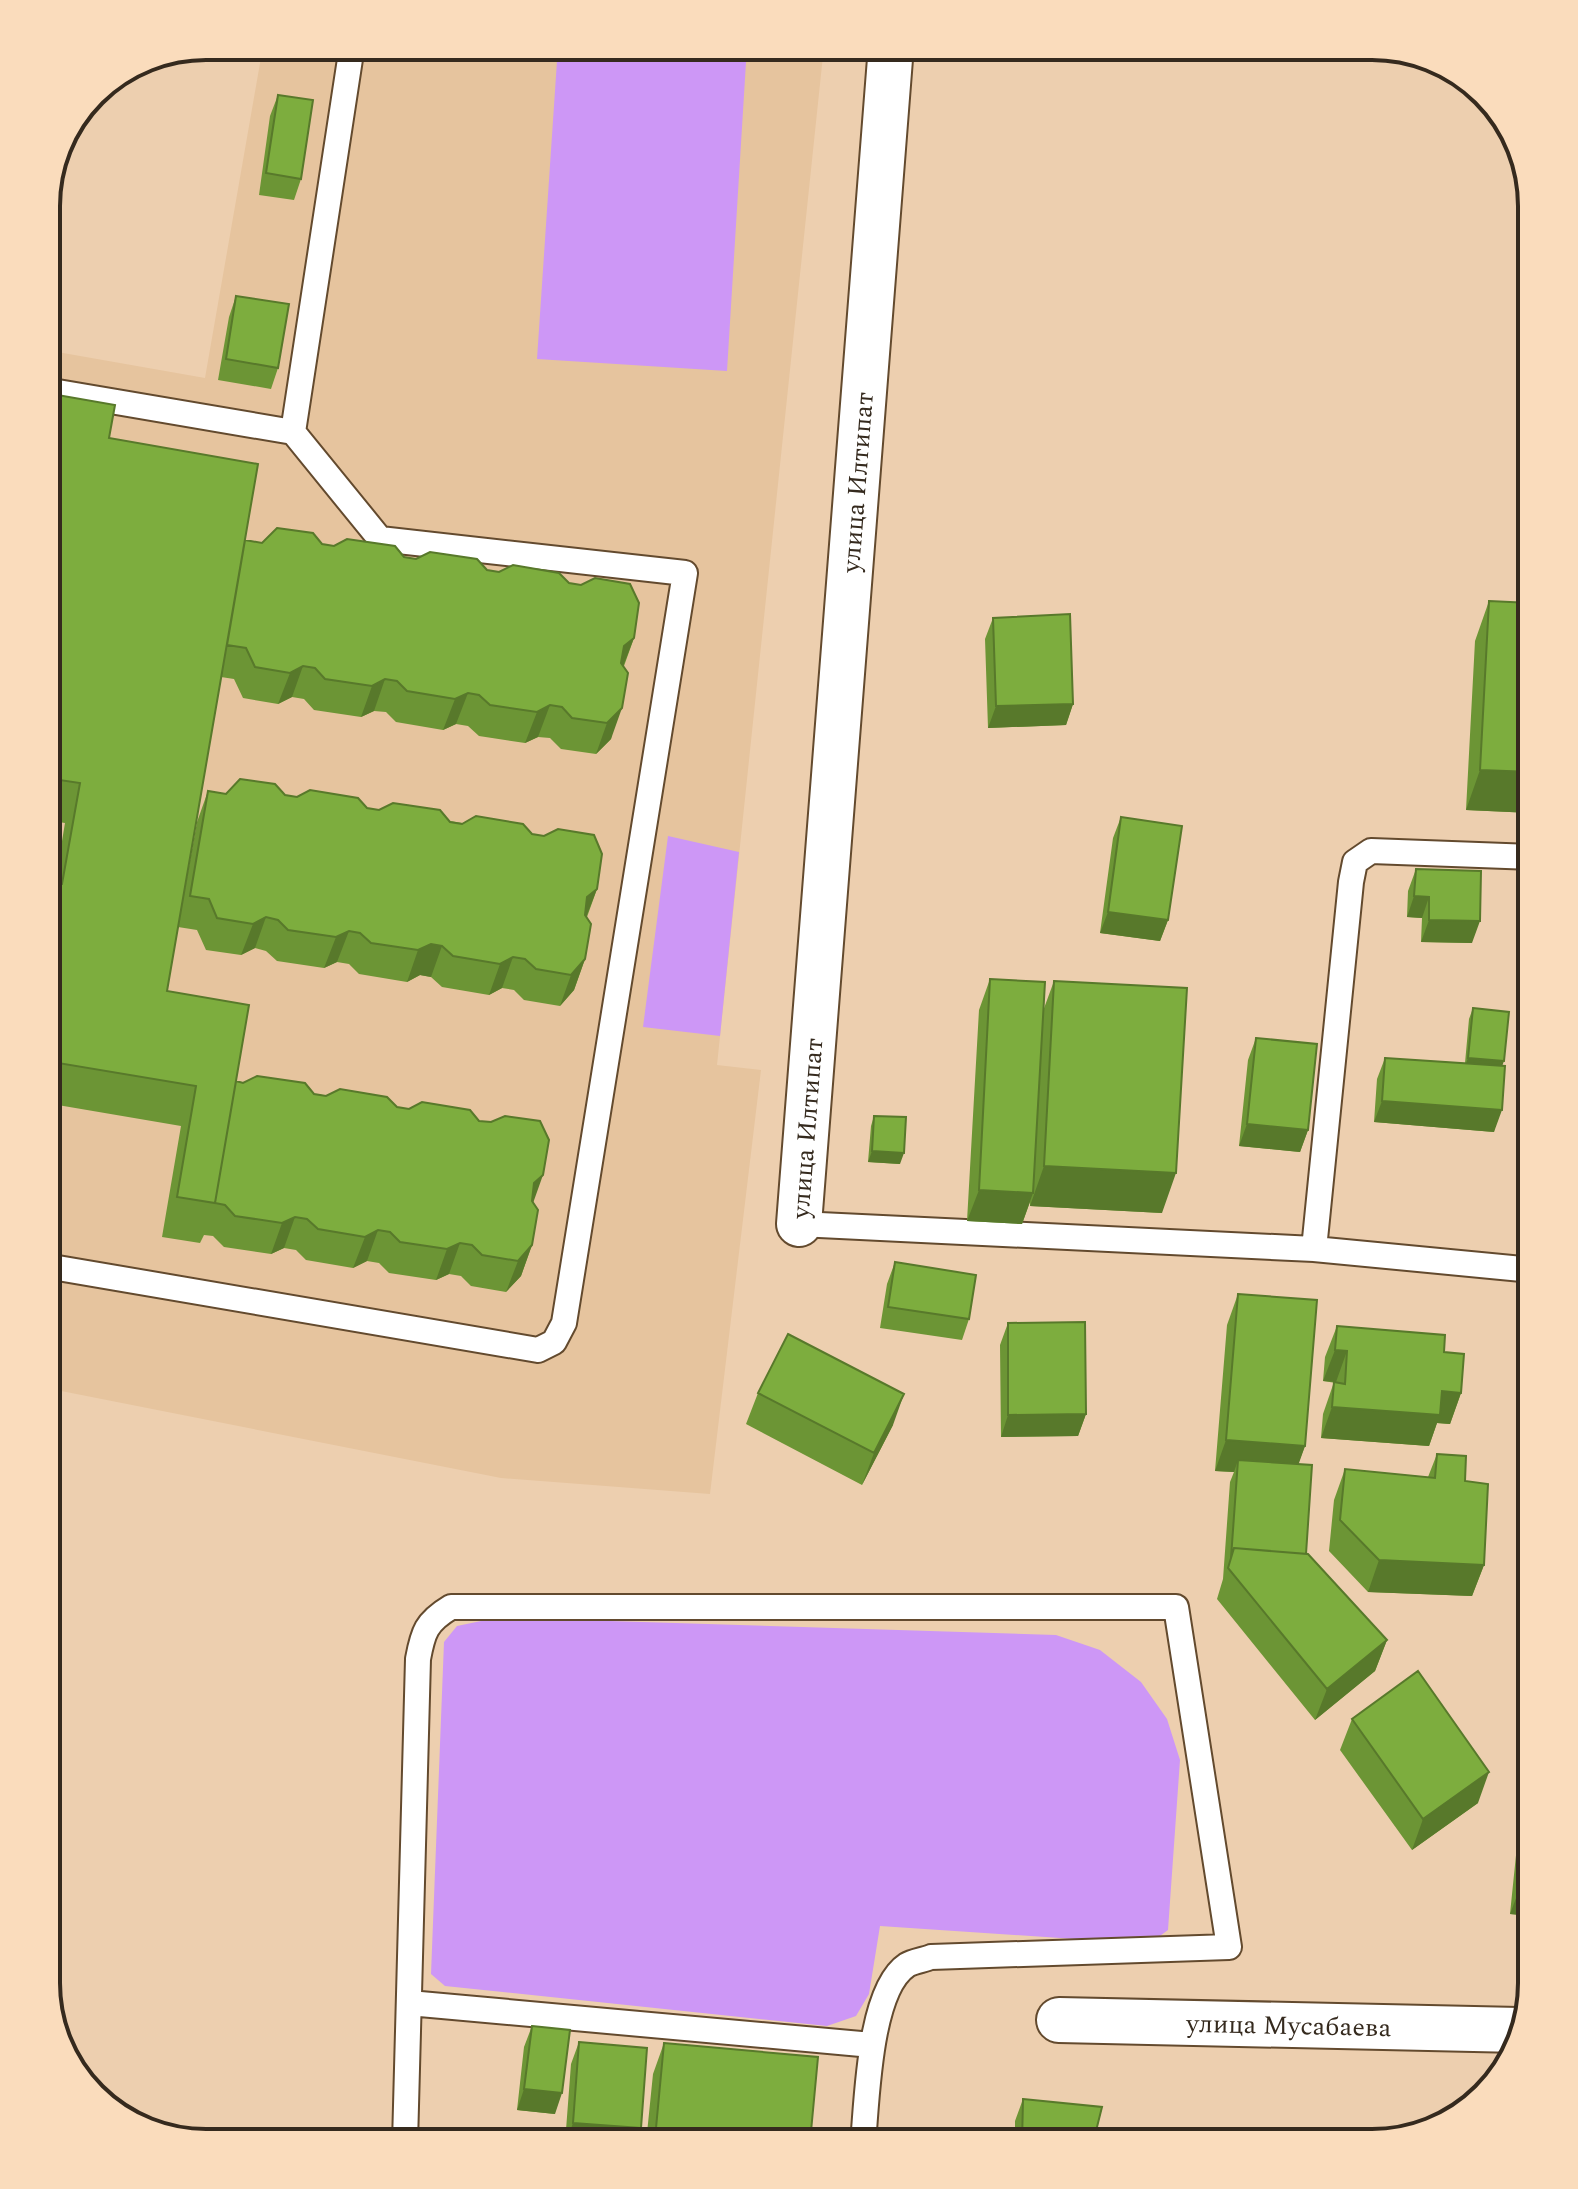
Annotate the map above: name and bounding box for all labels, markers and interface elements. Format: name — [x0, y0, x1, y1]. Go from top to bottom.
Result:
street label: улица Илтипат — [831, 390, 885, 575]
street label: улица Илтипат — [780, 1036, 834, 1221]
street label: улица Мусабаева — [1185, 2004, 1392, 2048]

